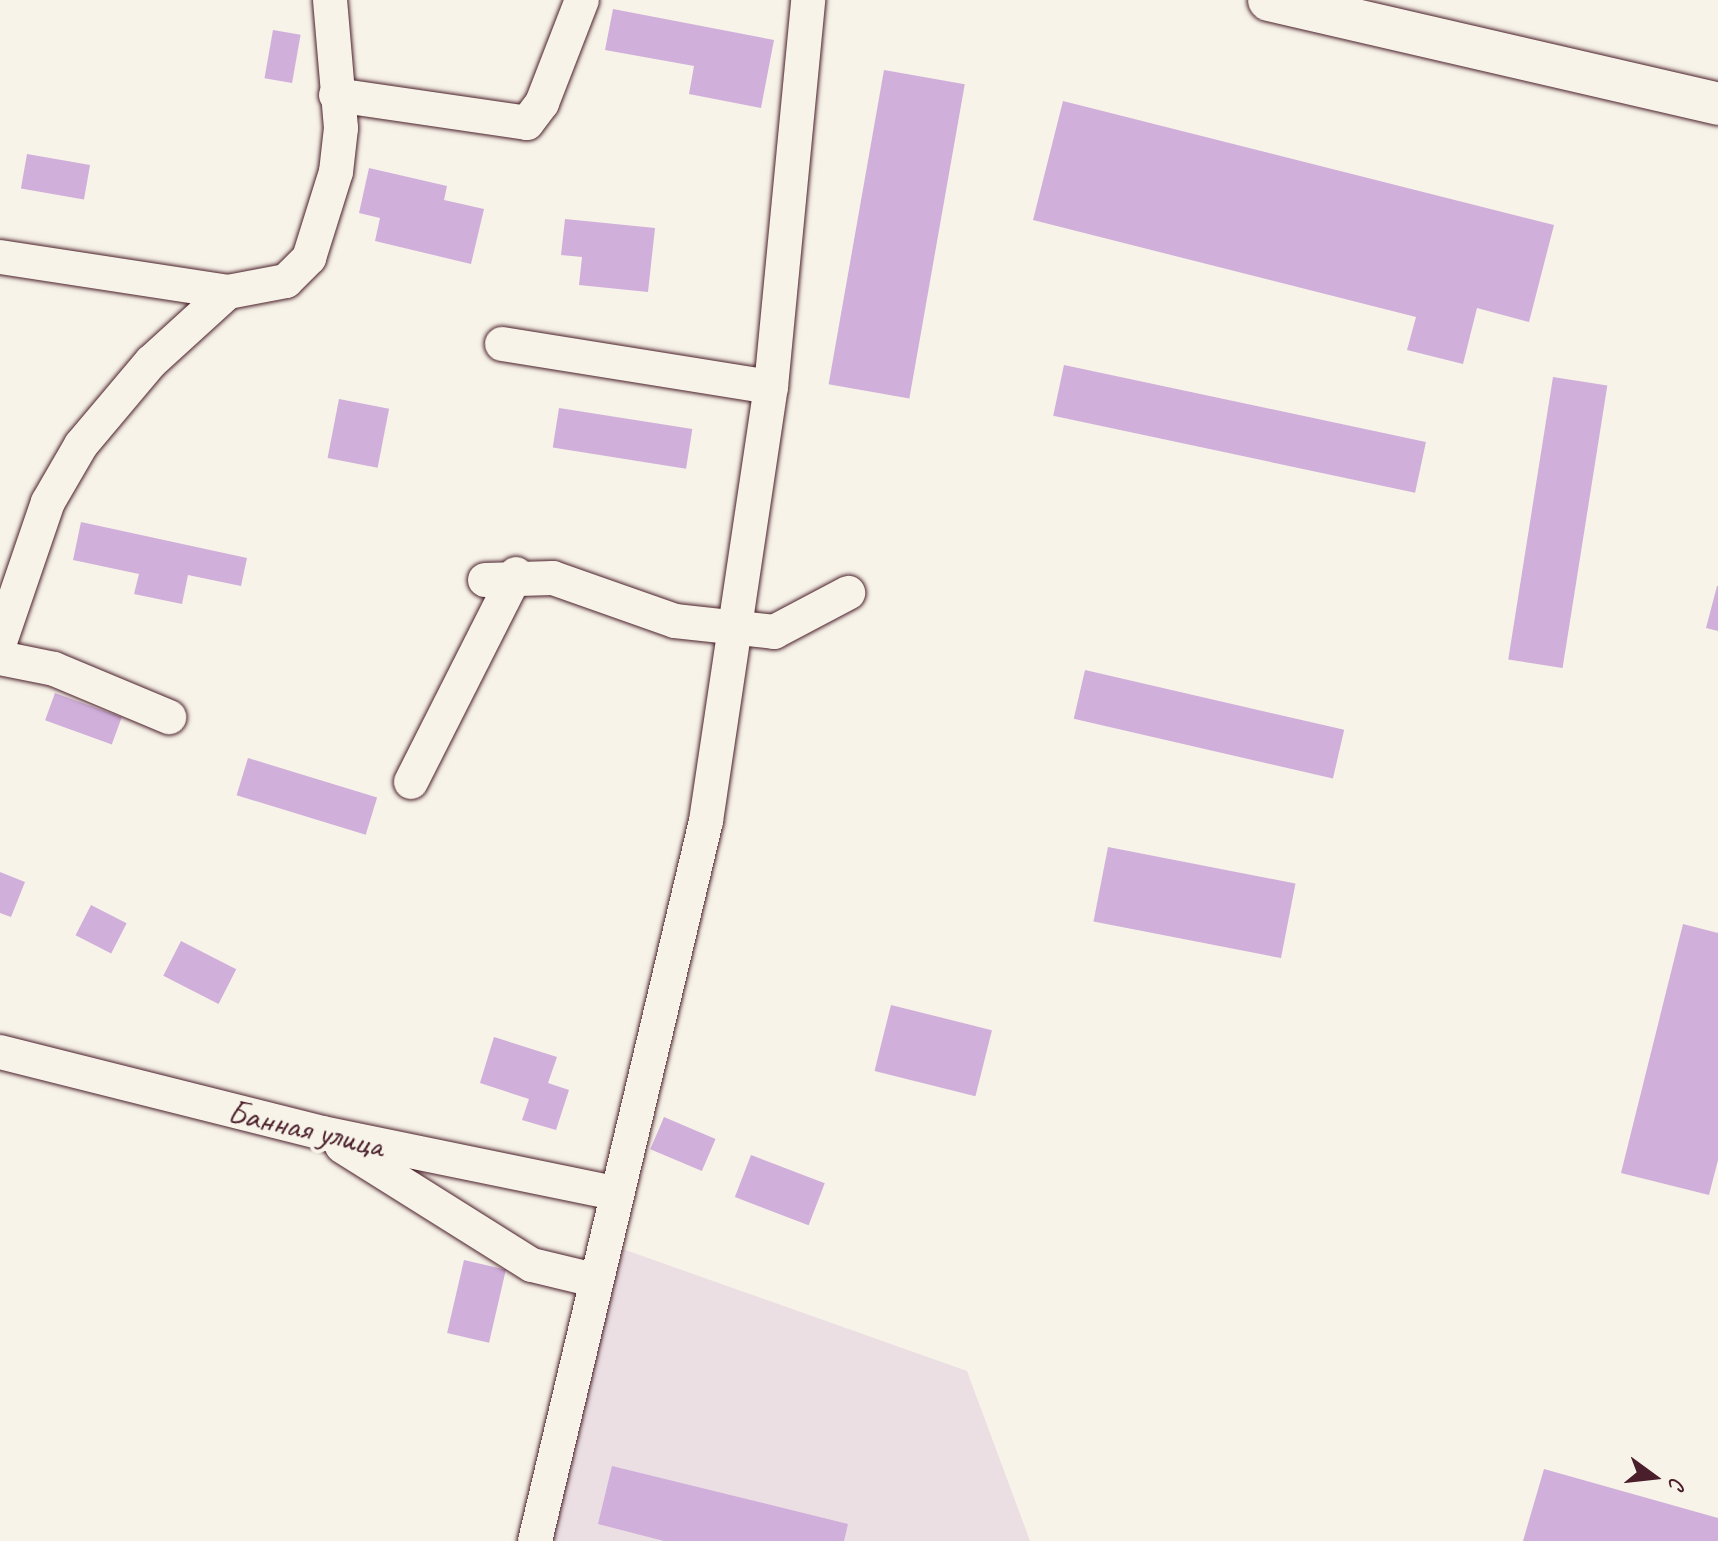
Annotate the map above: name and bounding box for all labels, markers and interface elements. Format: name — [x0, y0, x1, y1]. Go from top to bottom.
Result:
street label: Банная улица — [224, 1090, 388, 1166]
north arrow — [1614, 1437, 1694, 1517]
text: С — [1662, 1474, 1692, 1492]

